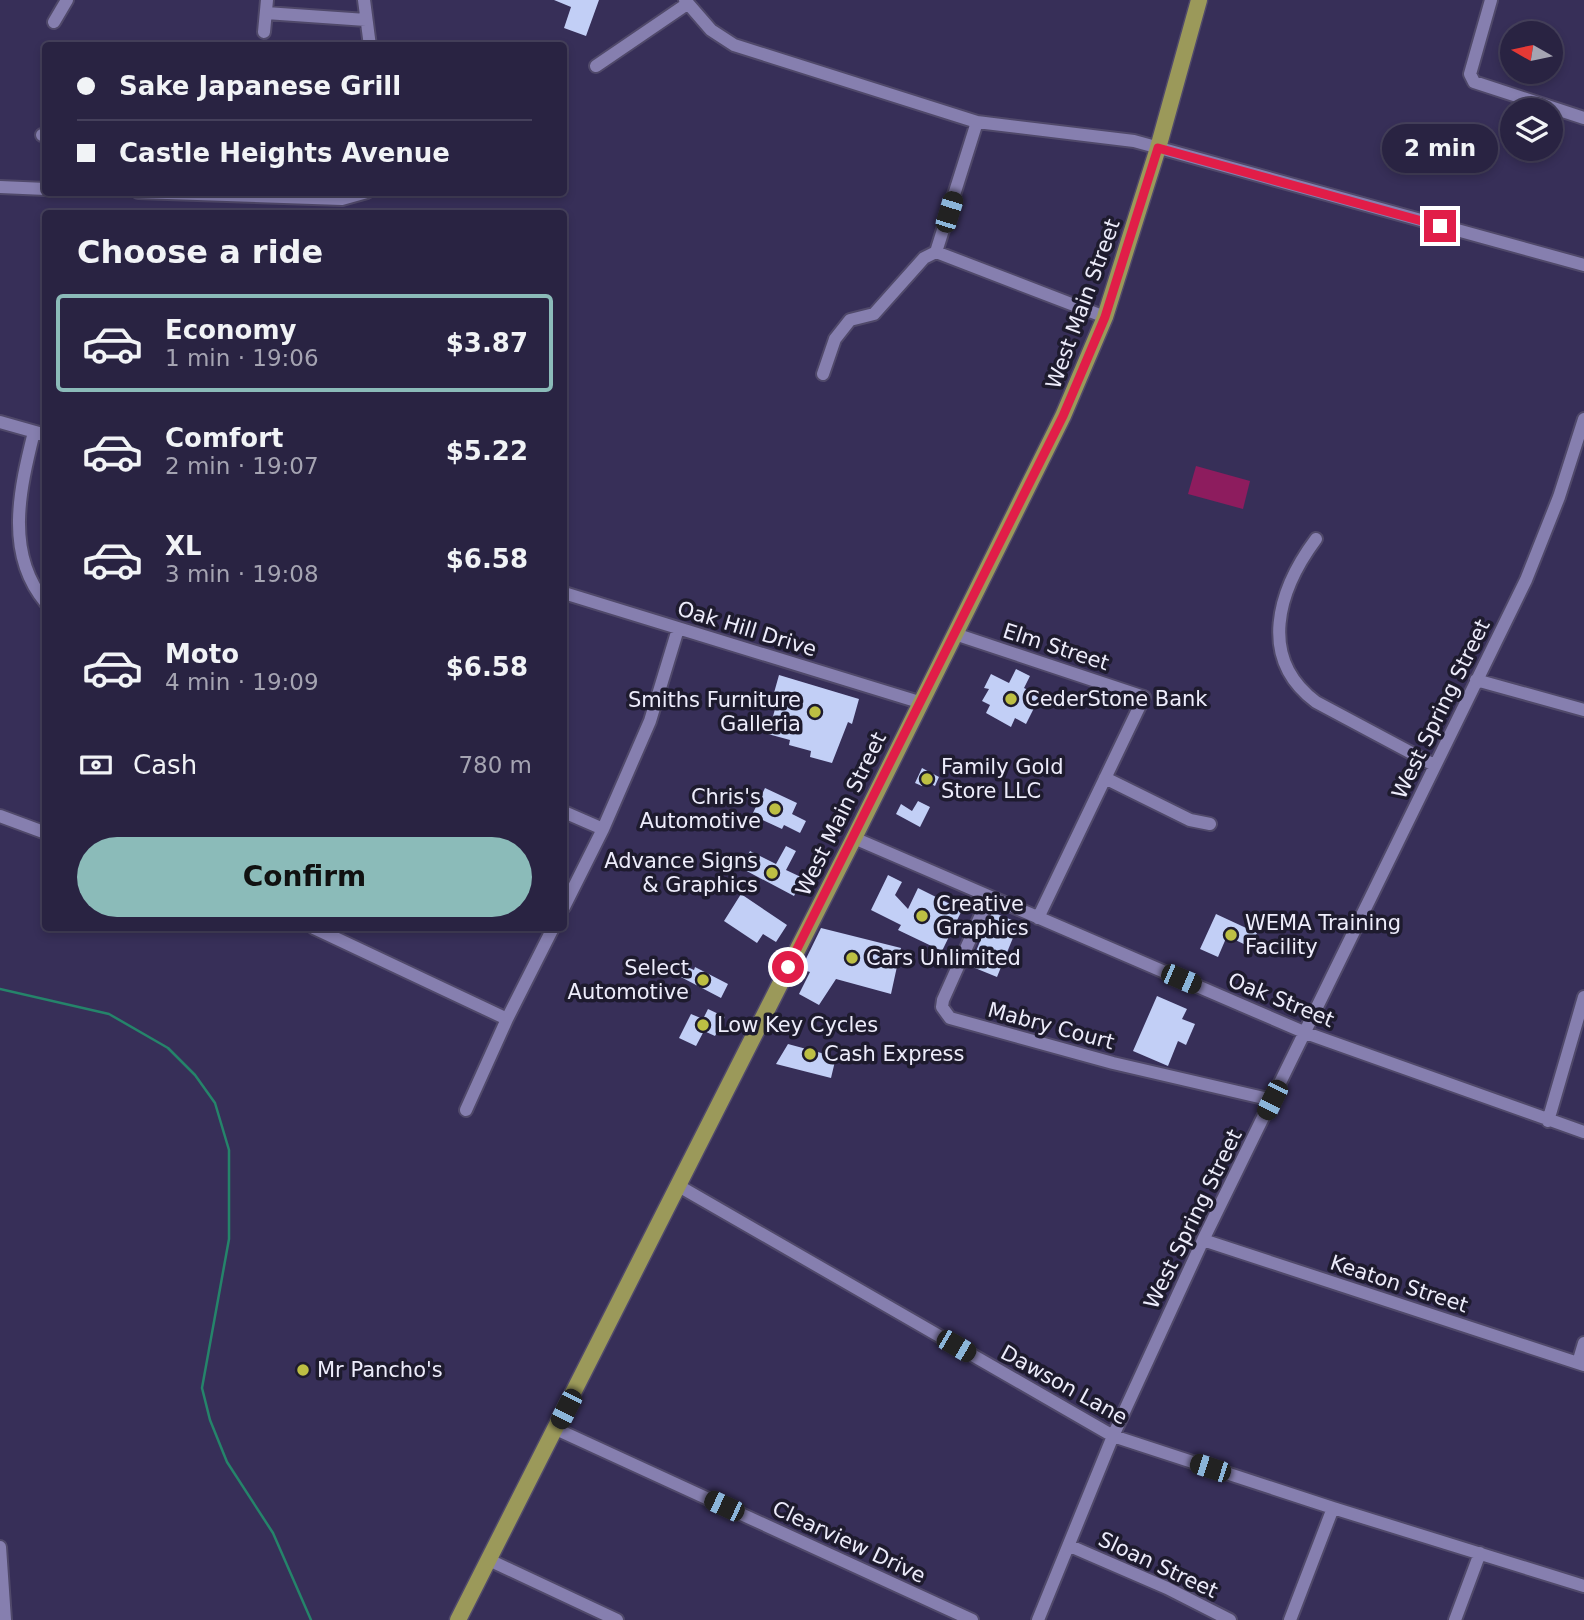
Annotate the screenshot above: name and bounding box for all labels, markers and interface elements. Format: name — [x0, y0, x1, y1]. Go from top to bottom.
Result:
north arrow — [1500, 21, 1563, 84]
map controls — [1500, 21, 1563, 161]
text: Sake Japanese Grill — [119, 71, 401, 101]
button: layers — [1500, 98, 1563, 161]
callout: 2 min — [1382, 124, 1498, 174]
text: 2 min — [1404, 135, 1476, 161]
text: Castle Heights Avenue — [119, 138, 450, 168]
car — [933, 189, 966, 235]
route end — [1424, 210, 1456, 242]
street label: West Main Street — [1041, 216, 1125, 392]
text: Choose a ride — [77, 233, 323, 271]
icon: car — [81, 312, 144, 375]
text: Economy — [165, 315, 296, 345]
text: $3.87 — [446, 328, 528, 358]
text: 1 min · 19:06 — [165, 345, 319, 371]
icon: car — [81, 420, 144, 483]
text: Comfort — [165, 423, 283, 453]
text: $5.22 — [446, 436, 528, 466]
text: 2 min · 19:07 — [165, 453, 319, 479]
icon: car — [81, 528, 144, 591]
text: XL — [165, 531, 202, 561]
text: $6.58 — [446, 544, 528, 574]
text: 3 min · 19:08 — [165, 561, 319, 587]
street label: Oak Hill Drive — [675, 596, 819, 662]
street label: West Spring Street — [1387, 615, 1495, 803]
street label: Elm Street — [1000, 619, 1112, 675]
icon: car — [81, 636, 144, 699]
text: Moto — [165, 639, 239, 669]
text: $6.58 — [446, 652, 528, 682]
text: 4 min · 19:09 — [165, 669, 319, 695]
place label: CederStone Bank — [1025, 687, 1208, 711]
place label: Smiths Furniture Galleria — [628, 688, 801, 736]
marker: CederStone Bank — [1003, 691, 1019, 707]
marker: Smiths Furniture Galleria — [807, 704, 823, 720]
street label: West Main Street — [791, 728, 891, 900]
icon: cash — [77, 746, 115, 784]
text: Cash — [133, 750, 197, 780]
text: 780 m — [458, 752, 532, 778]
place label: Family Gold Store LLC — [941, 755, 1064, 803]
marker: Family Gold Store LLC — [919, 771, 935, 787]
place label: Chris's Automotive — [640, 785, 761, 833]
marker: Chris's Automotive — [767, 801, 783, 817]
button: Confirm — [77, 837, 532, 917]
place label: Advance Signs & Graphics — [604, 849, 758, 897]
marker: Advance Signs & Graphics — [764, 865, 780, 881]
place label: Creative Graphics — [936, 892, 1029, 940]
marker: Creative Graphics — [914, 908, 930, 924]
place label: WEMA Training Facility — [1245, 911, 1401, 959]
marker: WEMA Training Facility — [1223, 927, 1239, 943]
place label: Cars Unlimited — [866, 946, 1021, 970]
marker: Cars Unlimited — [844, 950, 860, 966]
route start — [772, 951, 804, 983]
place label: Select Automotive — [568, 956, 689, 1004]
car — [1158, 961, 1205, 997]
street label: Oak Street — [1225, 968, 1337, 1032]
marker: Select Automotive — [695, 972, 711, 988]
street label: Mabry Court — [985, 998, 1117, 1054]
place label: Low Key Cycles — [717, 1013, 878, 1037]
marker: Low Key Cycles — [695, 1017, 711, 1033]
place label: Cash Express — [824, 1042, 964, 1066]
marker: Cash Express — [802, 1046, 818, 1062]
car — [1254, 1077, 1291, 1123]
street label: West Spring Street — [1139, 1125, 1247, 1313]
street label: Keaton Street — [1327, 1250, 1471, 1318]
car — [933, 1326, 980, 1366]
street label: Dawson Lane — [997, 1340, 1131, 1430]
place label: Mr Pancho's — [317, 1358, 443, 1382]
marker: Mr Pancho's — [295, 1362, 311, 1378]
car — [548, 1386, 585, 1432]
car — [1187, 1452, 1234, 1484]
car — [701, 1488, 748, 1524]
street label: Clearview Drive — [769, 1496, 929, 1588]
street label: Sloan Street — [1095, 1527, 1221, 1603]

